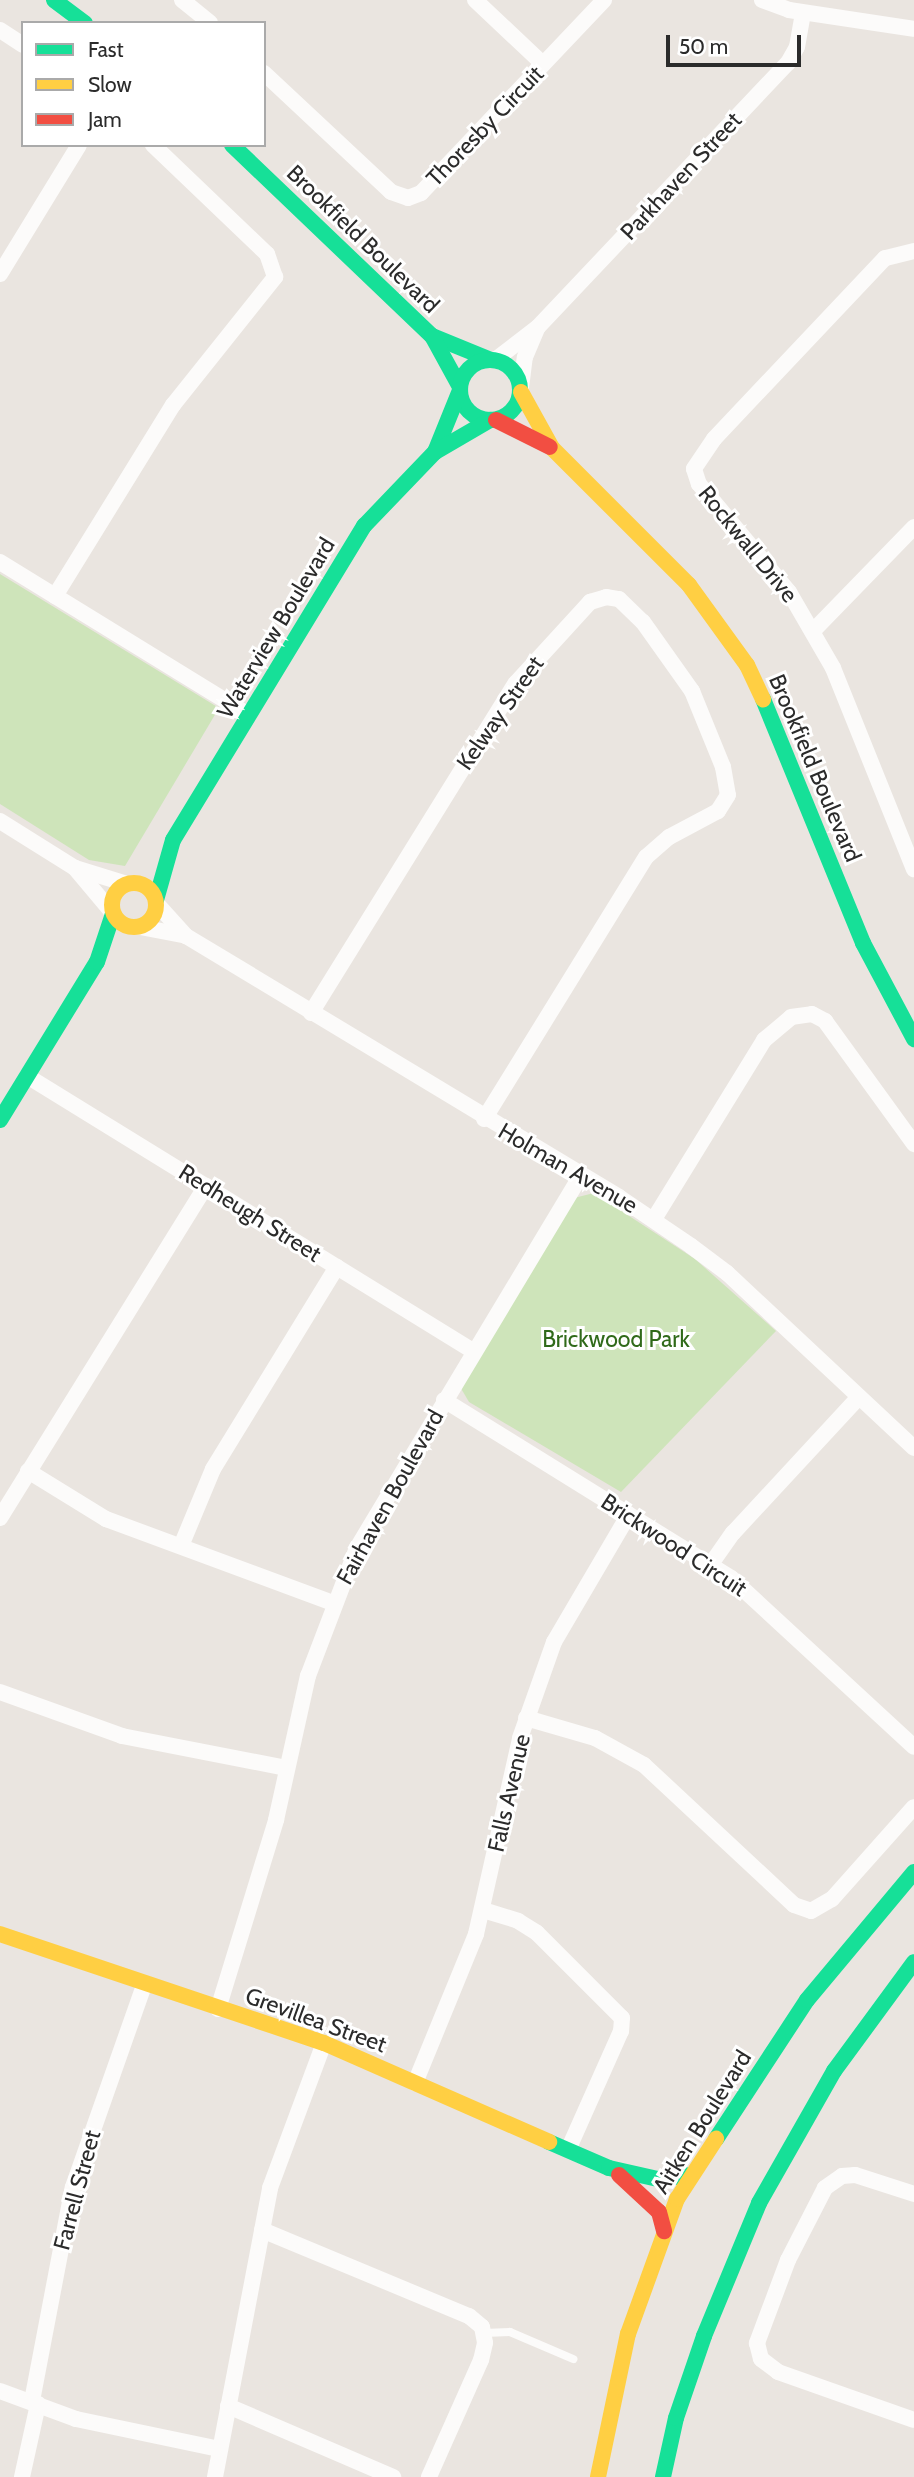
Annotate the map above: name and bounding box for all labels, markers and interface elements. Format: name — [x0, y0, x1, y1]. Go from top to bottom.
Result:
legend — [21, 21, 266, 147]
scale bar — [669, 21, 804, 65]
text: 50 m — [679, 34, 728, 59]
text: Fast — [88, 37, 124, 62]
street label: Thoresby Circuit — [421, 60, 549, 192]
text: Slow — [88, 72, 132, 97]
street label: Parkhaven Street — [615, 106, 747, 246]
text: Jam — [88, 107, 122, 132]
street label: Brookfield Boulevard — [281, 159, 445, 319]
street label: Rockwall Drive — [693, 480, 803, 608]
street label: Waterview Boulevard — [211, 533, 341, 723]
street label: Kelway Street — [451, 651, 549, 775]
street label: Brookfield Boulevard — [763, 670, 867, 866]
street label: Holman Avenue — [493, 1117, 643, 1219]
street label: Redheugh Street — [174, 1158, 326, 1268]
park label: Brickwood Park — [542, 1325, 690, 1353]
street label: Fairhaven Boulevard — [331, 1405, 449, 1589]
street label: Brickwood Circuit — [596, 1488, 752, 1602]
street label: Falls Avenue — [482, 1731, 536, 1855]
street label: Grevillea Street — [242, 1982, 390, 2058]
street label: Aitken Boulevard — [647, 2045, 757, 2199]
street label: Farrell Street — [48, 2127, 106, 2253]

